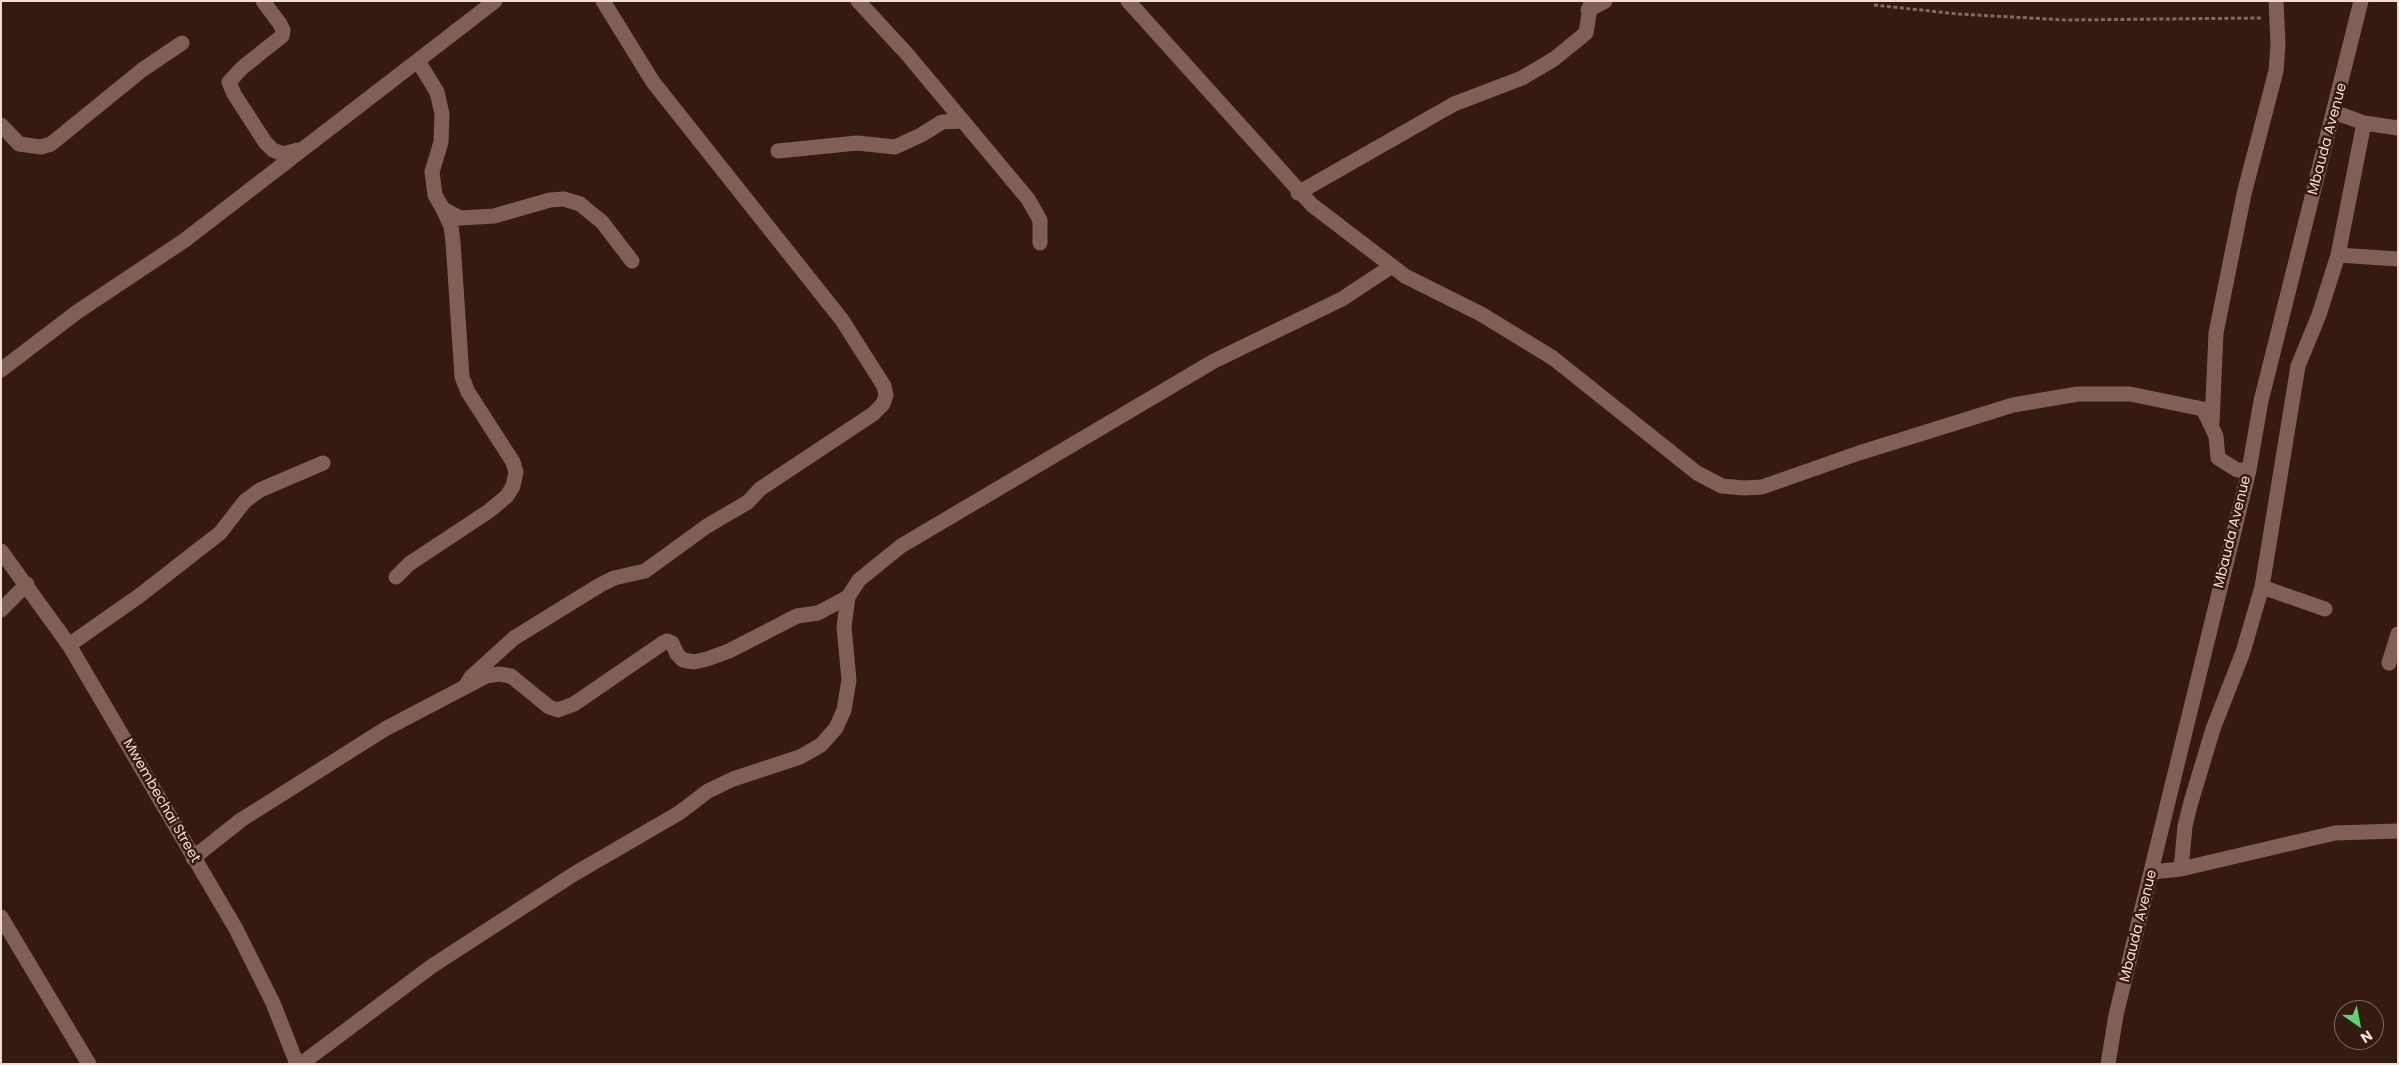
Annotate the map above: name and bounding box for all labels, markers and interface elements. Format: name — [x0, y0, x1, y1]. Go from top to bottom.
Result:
street label: Mbauda Avenue — [2305, 81, 2351, 197]
street label: Mbauda Avenue — [2211, 474, 2255, 590]
street label: Mwembechai Street — [119, 736, 203, 866]
street label: Mbauda Avenue — [2117, 868, 2161, 984]
north arrow — [2334, 1000, 2384, 1050]
text: N — [2357, 1025, 2376, 1048]

